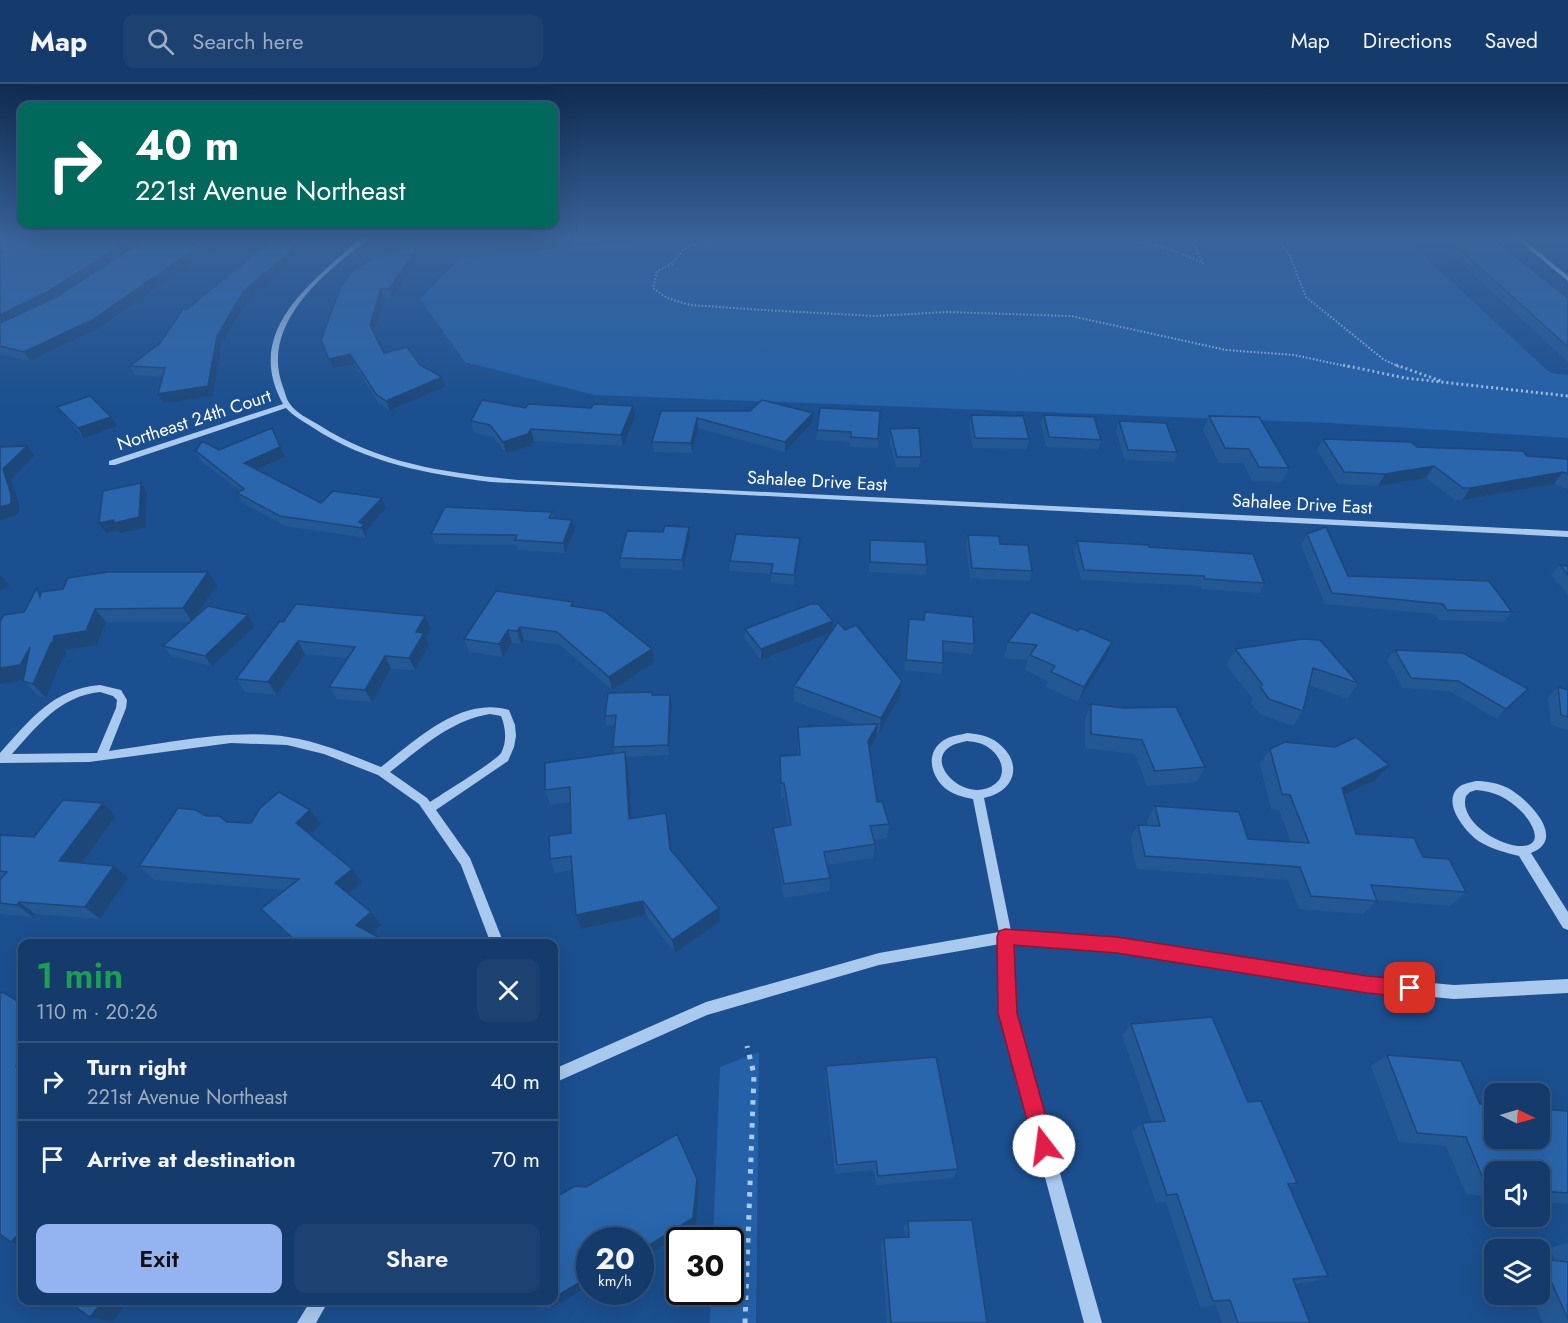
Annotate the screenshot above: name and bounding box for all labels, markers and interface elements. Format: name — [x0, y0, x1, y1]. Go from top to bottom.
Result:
search box — [123, 14, 543, 68]
text: Map — [30, 21, 87, 62]
icon: search — [144, 25, 177, 58]
text: Search here — [192, 25, 304, 57]
text: Map — [1291, 26, 1330, 56]
text: Directions — [1363, 26, 1452, 56]
text: Saved — [1485, 26, 1538, 56]
text: 40 m — [135, 115, 239, 176]
icon: right — [36, 126, 114, 204]
text: 221st Avenue Northeast — [135, 171, 405, 210]
street label: Northeast 24th Court — [114, 383, 275, 457]
street label: Sahalee Drive East — [746, 464, 888, 498]
street label: Sahalee Drive East — [1231, 487, 1373, 521]
text: 1 min — [36, 949, 123, 1001]
button: close — [477, 959, 540, 1022]
pin — [1384, 962, 1435, 1013]
icon: arrive — [1393, 971, 1426, 1004]
text: 110 m · 20:26 — [36, 998, 158, 1027]
text: Turn right — [87, 1051, 187, 1083]
icon: right — [36, 1065, 69, 1098]
text: 40 m — [490, 1065, 540, 1097]
text: 221st Avenue Northeast — [87, 1083, 287, 1112]
north arrow — [1484, 1083, 1550, 1149]
map controls — [1484, 1083, 1550, 1305]
position arrow — [1012, 1114, 1076, 1178]
icon: arrive — [36, 1143, 69, 1176]
text: Arrive at destination — [87, 1143, 296, 1175]
text: 70 m — [491, 1143, 540, 1175]
button: sound — [1484, 1161, 1550, 1227]
button: Exit — [36, 1224, 282, 1293]
button: Share — [294, 1224, 540, 1293]
speed limit sign: 30 — [666, 1227, 744, 1305]
text: 20 — [595, 1237, 635, 1280]
button: layers — [1484, 1239, 1550, 1305]
text: km/h — [598, 1270, 632, 1292]

